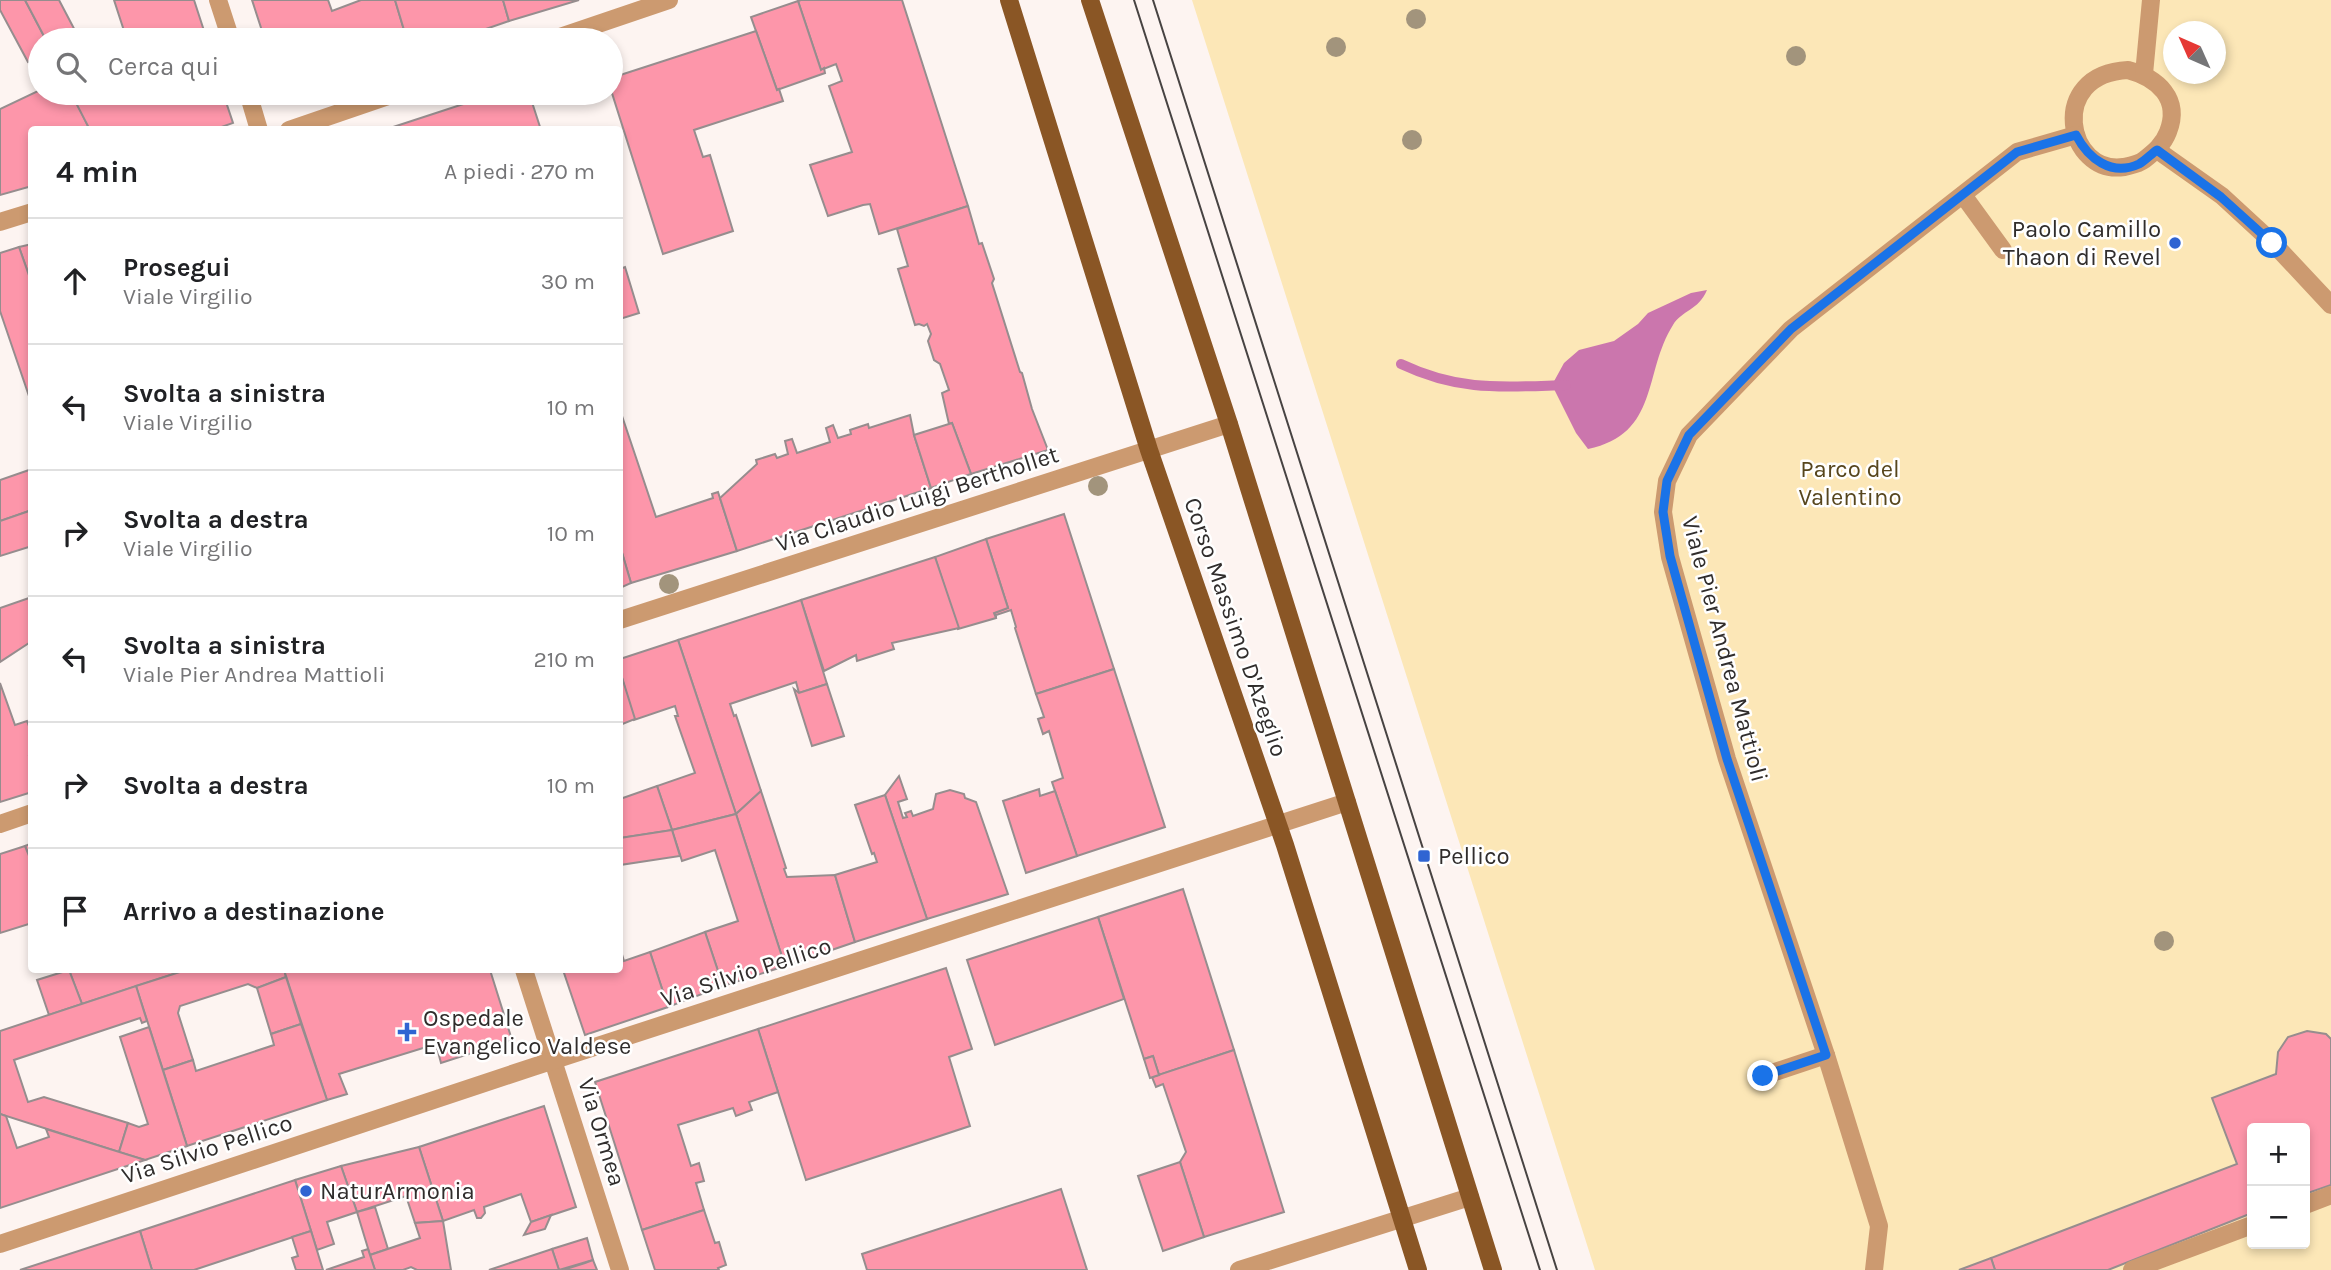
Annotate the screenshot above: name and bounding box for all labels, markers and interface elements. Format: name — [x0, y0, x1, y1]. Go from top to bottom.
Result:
north arrow — [2163, 21, 2226, 84]
search box — [28, 28, 623, 105]
icon: search — [52, 48, 90, 86]
text: Cerca qui — [108, 51, 219, 82]
text: 4 min — [56, 154, 138, 190]
text: A piedi · 270 m — [444, 158, 595, 185]
place label: Paolo Camillo Thaon di Revel — [2003, 215, 2161, 271]
route start — [2256, 227, 2287, 258]
marker: Paolo Camillo Thaon di Revel — [2167, 235, 2183, 251]
text: Prosegui — [123, 252, 230, 283]
icon: ahead — [56, 262, 94, 300]
text: 30 m — [541, 268, 595, 295]
text: Viale Virgilio — [123, 283, 253, 310]
text: Svolta a sinistra — [123, 378, 326, 409]
icon: left — [56, 388, 94, 426]
text: 10 m — [547, 394, 595, 421]
text: Viale Virgilio — [123, 409, 253, 436]
street label: Via Claudio Luigi Berthollet — [772, 440, 1062, 558]
park label: Parco del Valentino — [1798, 455, 1902, 511]
street label: Corso Massimo D'Azeglio — [1178, 494, 1294, 760]
text: Svolta a destra — [123, 504, 309, 535]
street label: Viale Pier Andrea Mattioli — [1676, 513, 1774, 785]
icon: right — [56, 514, 94, 552]
text: 10 m — [547, 520, 595, 547]
text: Viale Virgilio — [123, 535, 253, 562]
text: Svolta a sinistra — [123, 630, 326, 661]
icon: left — [56, 640, 94, 678]
text: 210 m — [533, 646, 595, 673]
text: Viale Pier Andrea Mattioli — [123, 661, 385, 688]
icon: right — [56, 766, 94, 804]
text: Svolta a destra — [123, 770, 309, 801]
text: 10 m — [547, 772, 595, 799]
place label: Pellico — [1438, 842, 1510, 870]
marker: Pellico — [1416, 848, 1432, 864]
icon: arrive — [56, 892, 94, 930]
text: Arrivo a destinazione — [123, 896, 385, 927]
street label: Via Silvio Pellico — [657, 931, 835, 1013]
place label: Ospedale Evangelico Valdese — [423, 1004, 631, 1060]
marker: Ospedale Evangelico Valdese — [397, 1022, 417, 1042]
route end — [1747, 1060, 1778, 1091]
street label: Via Ormea — [572, 1074, 632, 1190]
street label: Via Silvio Pellico — [118, 1108, 296, 1190]
map controls — [2247, 1123, 2310, 1249]
button: + — [2247, 1123, 2310, 1186]
place label: NaturArmonia — [320, 1177, 475, 1205]
marker: NaturArmonia — [298, 1183, 314, 1199]
button: − — [2247, 1186, 2310, 1249]

